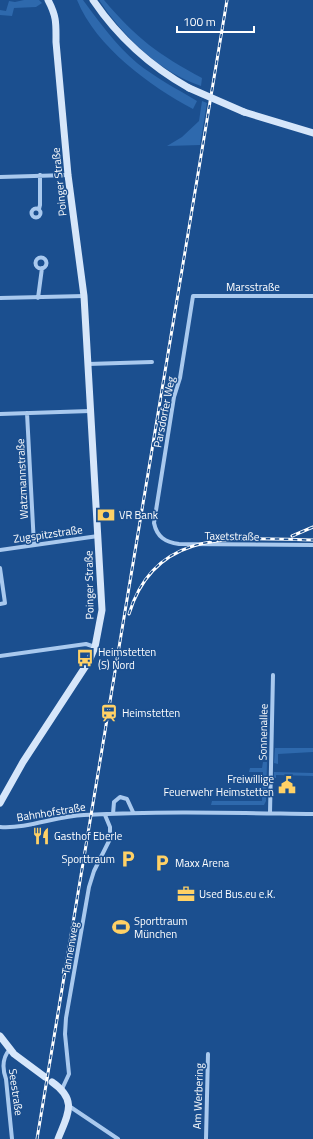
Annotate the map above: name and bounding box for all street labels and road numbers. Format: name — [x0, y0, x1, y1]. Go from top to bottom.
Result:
street label: Poinger Straße — [47, 146, 71, 217]
street label: Marsstraße — [226, 279, 280, 295]
street label: Parsdorfer Weg — [149, 375, 179, 449]
street label: Watzmannstraße — [12, 438, 32, 520]
street label: Zugspitzstraße — [12, 521, 84, 547]
street label: Taxetstraße — [205, 528, 260, 544]
street label: Poinger Straße — [80, 550, 98, 620]
street label: Sonnenallee — [255, 703, 272, 761]
street label: Bahnhofstraße — [15, 799, 87, 825]
street label: Tannenweg — [58, 920, 83, 976]
street label: Am Werbering — [189, 1062, 207, 1129]
street label: Seestraße — [5, 1067, 27, 1117]

